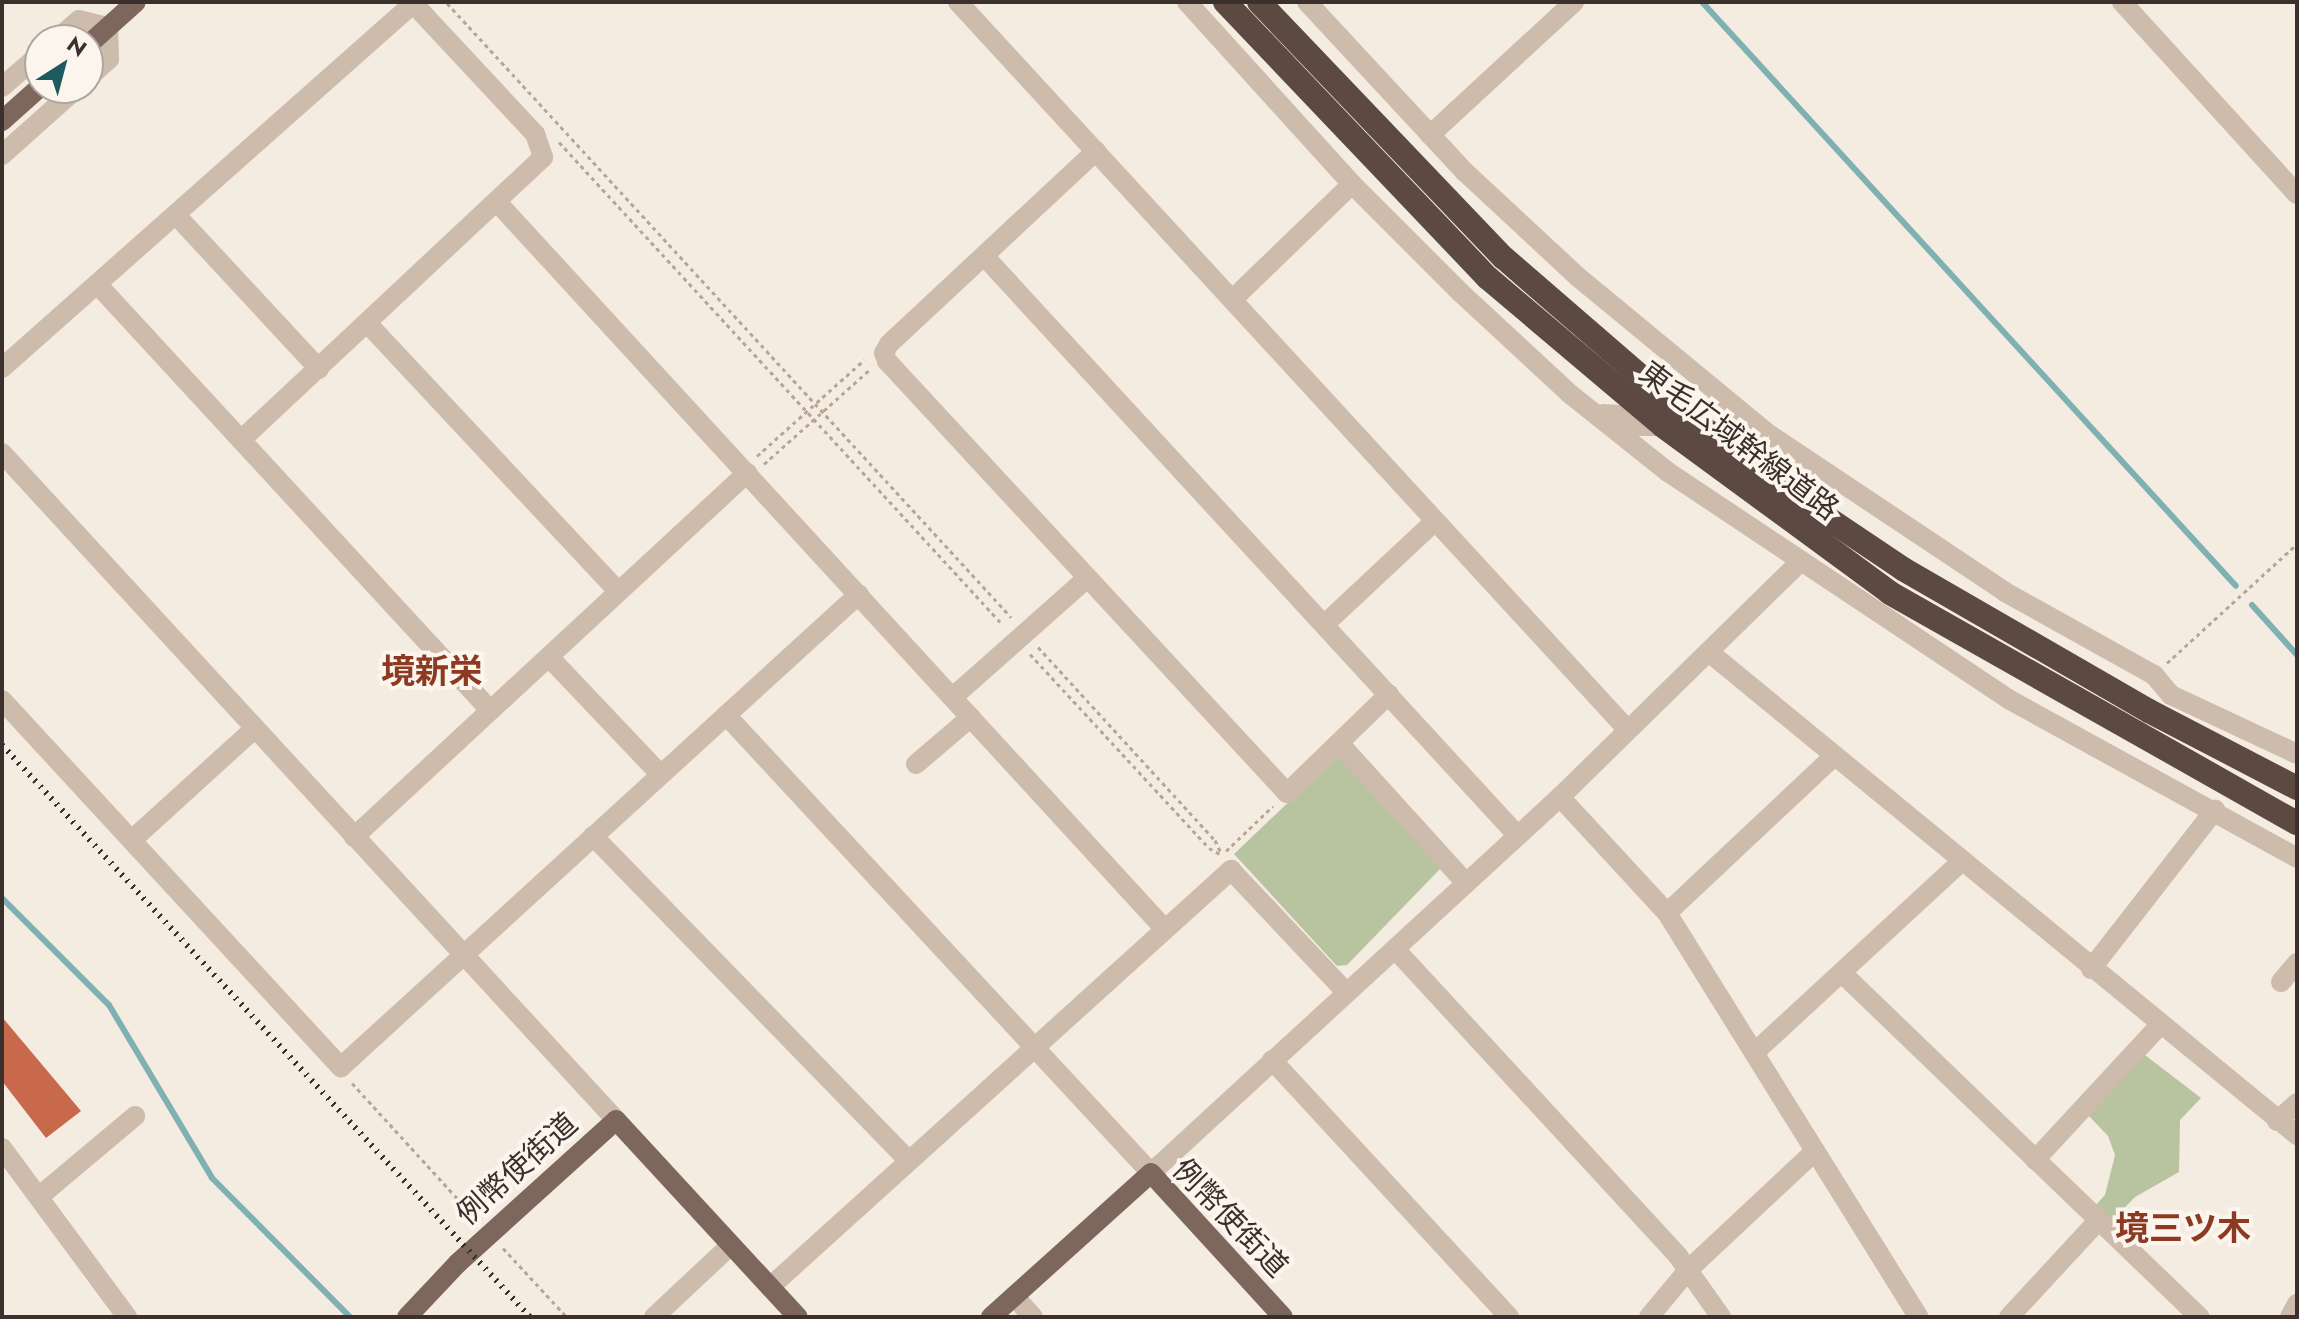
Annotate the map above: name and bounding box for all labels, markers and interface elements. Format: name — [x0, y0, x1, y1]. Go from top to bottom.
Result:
north arrow — [24, 24, 104, 104]
text: N — [60, 28, 93, 64]
street label: 東毛広域幹線道路 — [1632, 354, 1846, 528]
district label: 境新栄 — [381, 652, 483, 692]
street label: 例幣使街道 — [449, 1105, 585, 1233]
street label: 例幣使街道 — [1165, 1152, 1295, 1284]
district label: 境三ツ木 — [2115, 1209, 2251, 1249]

